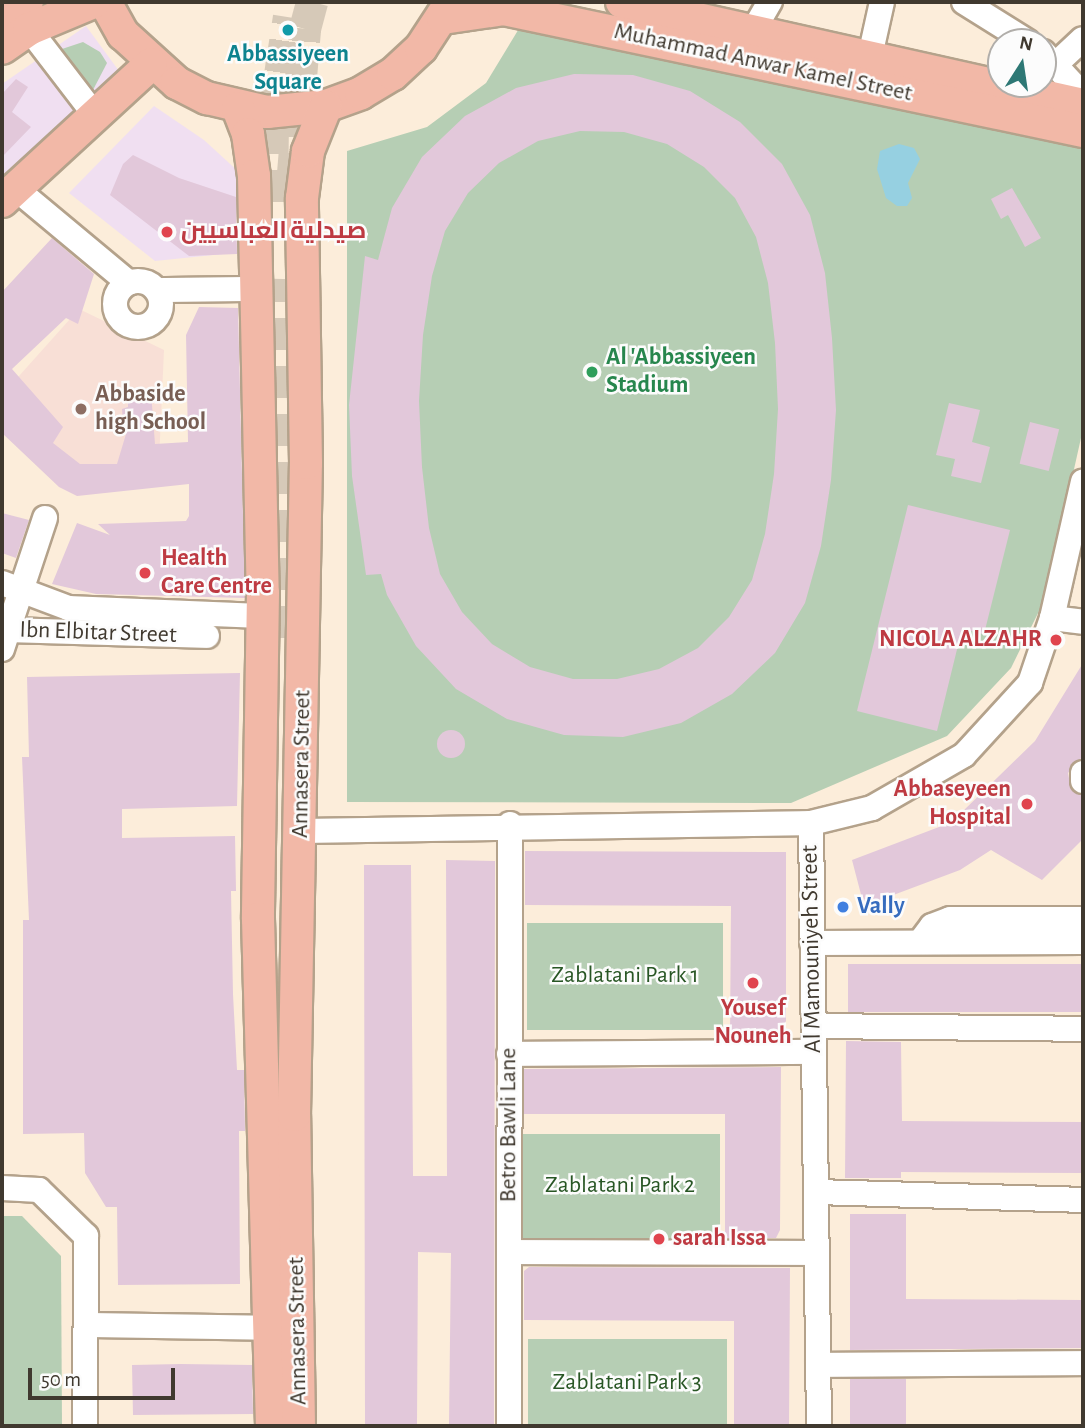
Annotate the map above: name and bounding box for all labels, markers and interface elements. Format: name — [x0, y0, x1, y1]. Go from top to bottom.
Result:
street label: Muhammad Anwar Kamel Street — [611, 17, 915, 109]
marker: Abbassiyeen Square — [280, 22, 296, 38]
north arrow — [987, 28, 1057, 98]
text: N — [1018, 33, 1034, 55]
place label: Abbassiyeen Square — [227, 41, 349, 97]
place label: صيدلية العباسيين — [181, 218, 366, 246]
marker: صيدلية العباسيين — [159, 224, 175, 240]
place label: Al 'Abbassiyeen Stadium — [606, 344, 756, 400]
marker: Al 'Abbassiyeen Stadium — [584, 364, 600, 380]
place label: Abbaside high School — [95, 381, 206, 437]
marker: Abbaside high School — [73, 401, 89, 417]
place label: Health Care Centre — [161, 545, 272, 601]
marker: Health Care Centre — [135, 563, 155, 583]
street label: Ibn Elbitar Street — [19, 616, 177, 650]
place label: NICOLA ALZAHR — [879, 626, 1042, 654]
marker: NICOLA ALZAHR — [1048, 632, 1064, 648]
street label: Annasera Street — [286, 690, 318, 838]
place label: Abbaseyeen Hospital — [893, 776, 1011, 832]
marker: Abbaseyeen Hospital — [1017, 794, 1037, 814]
street label: Al Mamouniyeh Street — [796, 845, 828, 1053]
place label: Vally — [857, 893, 905, 921]
marker: Vally — [835, 899, 851, 915]
park label: Zablatani Park 1 — [551, 962, 699, 990]
marker: Yousef Nouneh — [745, 975, 761, 991]
place label: Yousef Nouneh — [714, 995, 792, 1051]
street label: Betro Bawli Lane — [495, 1048, 523, 1202]
park label: Zablatani Park 2 — [545, 1172, 695, 1200]
place label: sarah Issa — [673, 1225, 766, 1253]
marker: sarah Issa — [651, 1231, 667, 1247]
street label: Annasera Street — [282, 1257, 314, 1405]
scale bar — [32, 1354, 178, 1398]
text: 50 m — [41, 1369, 81, 1390]
park label: Zablatani Park 3 — [552, 1369, 702, 1397]

